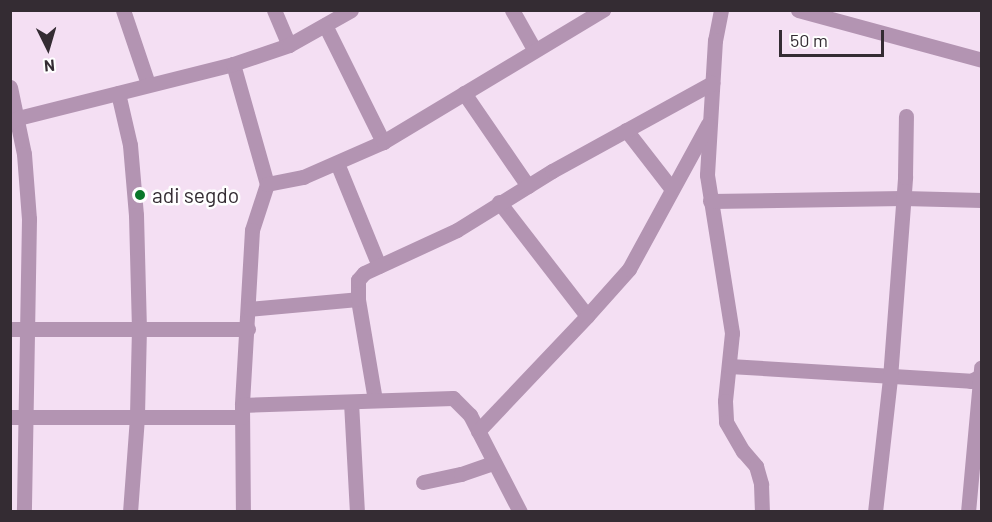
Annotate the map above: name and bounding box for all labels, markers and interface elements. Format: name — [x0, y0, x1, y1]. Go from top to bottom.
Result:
north arrow — [18, 18, 78, 78]
scale bar — [782, 18, 887, 56]
text: 50 m — [790, 29, 828, 51]
text: N — [43, 57, 56, 76]
place label: adi segdo — [152, 182, 239, 208]
marker: adi segdo — [133, 188, 147, 202]

